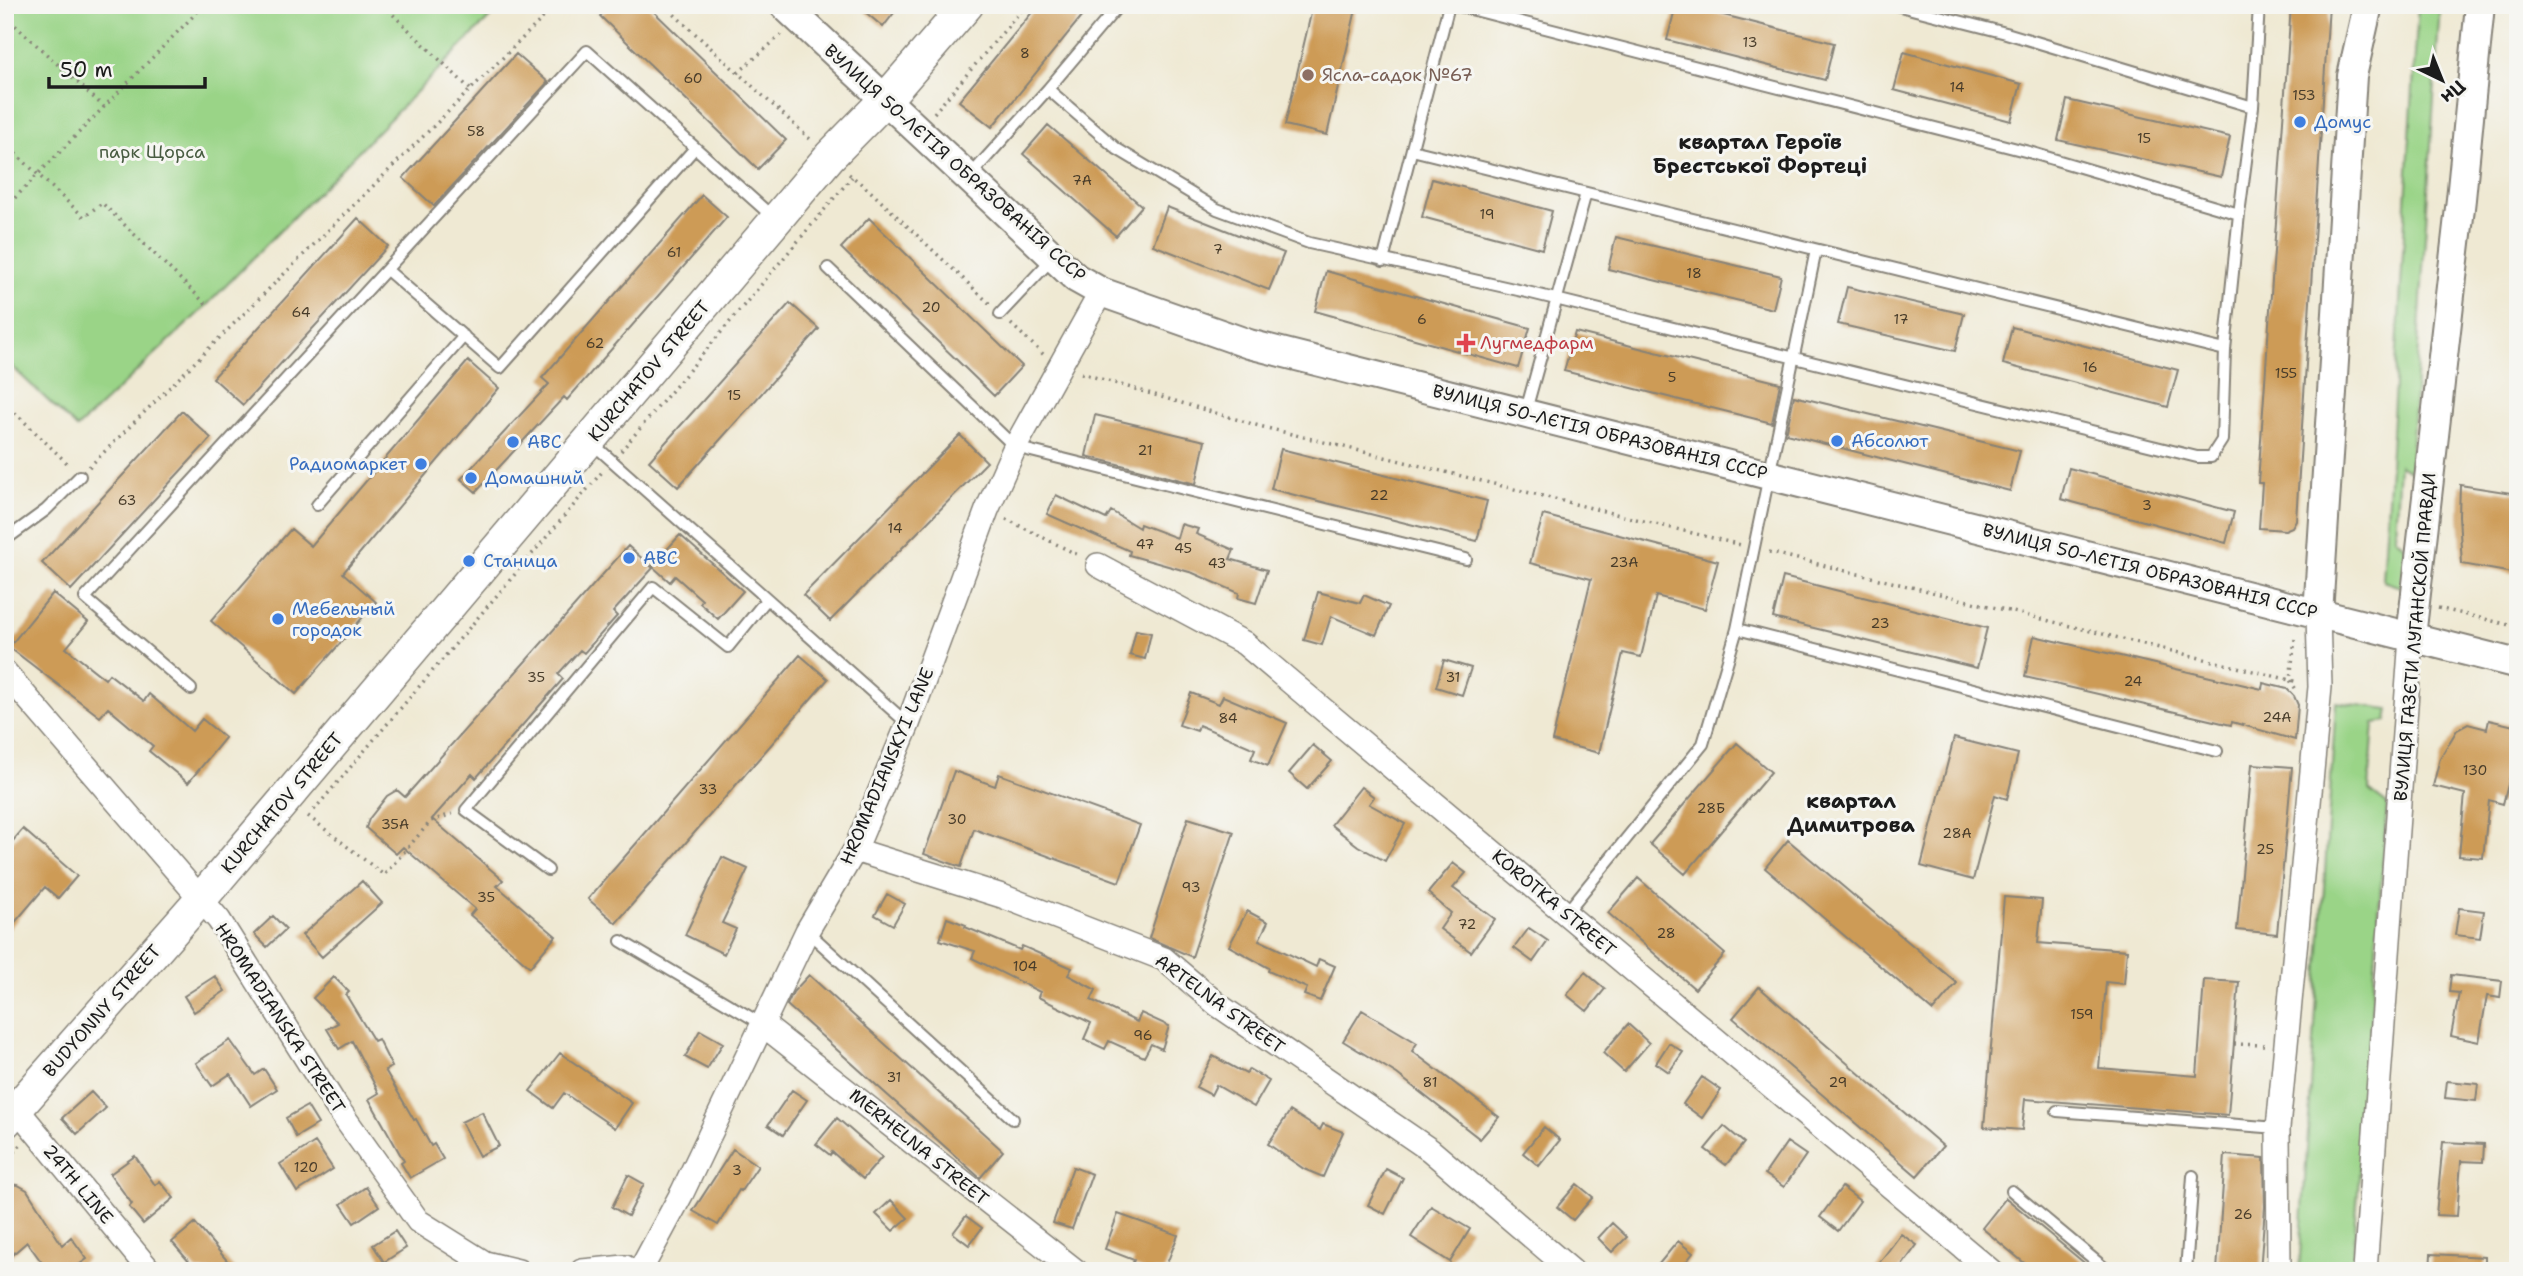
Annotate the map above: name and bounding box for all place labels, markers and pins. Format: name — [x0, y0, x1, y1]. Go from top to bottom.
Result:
place label: Ясла-садок №67 — [1322, 63, 1473, 87]
marker: Ясла-садок №67 — [1300, 67, 1316, 83]
place label: Домус — [2314, 110, 2371, 134]
marker: Домус — [2292, 114, 2308, 130]
place label: Лугмедфарм — [1480, 331, 1594, 355]
marker: Лугмедфарм — [1458, 335, 1474, 351]
place label: Абсолют — [1851, 429, 1929, 453]
place label: АВС — [527, 430, 562, 454]
marker: Абсолют — [1829, 433, 1845, 449]
marker: АВС — [505, 434, 521, 450]
place label: Радиомаркет — [289, 452, 408, 476]
marker: Радиомаркет — [413, 456, 429, 472]
place label: Домашний — [485, 466, 584, 490]
marker: Домашний — [463, 470, 479, 486]
place label: ABC — [643, 546, 678, 570]
place label: Станица — [483, 549, 557, 573]
marker: ABC — [621, 550, 637, 566]
marker: Станица — [461, 553, 477, 569]
place label: Мебельный городок — [292, 597, 395, 642]
marker: Мебельный городок — [270, 611, 286, 627]

